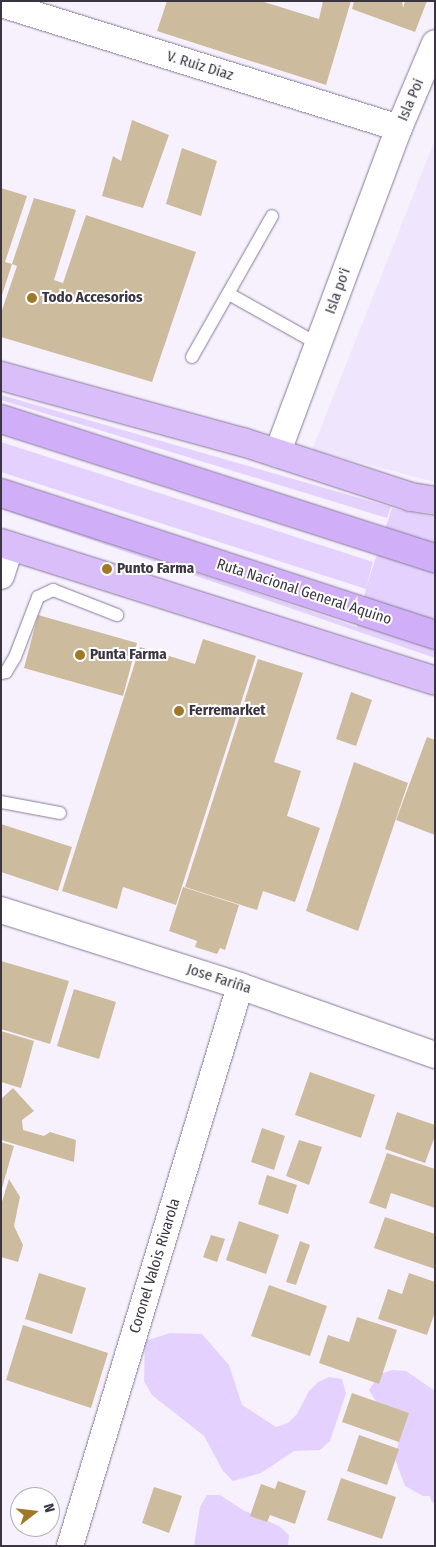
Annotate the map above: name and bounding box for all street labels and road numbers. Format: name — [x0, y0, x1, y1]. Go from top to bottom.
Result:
street label: V. Ruiz Diaz — [165, 47, 235, 85]
street label: Isla Poi — [394, 76, 428, 124]
street label: Isla po'i — [321, 266, 355, 316]
street label: Ruta Nacional General Aquino — [214, 555, 394, 629]
street label: Jose Fariña — [185, 960, 253, 998]
street label: Coronel Valois Rivarola — [126, 1196, 184, 1336]

